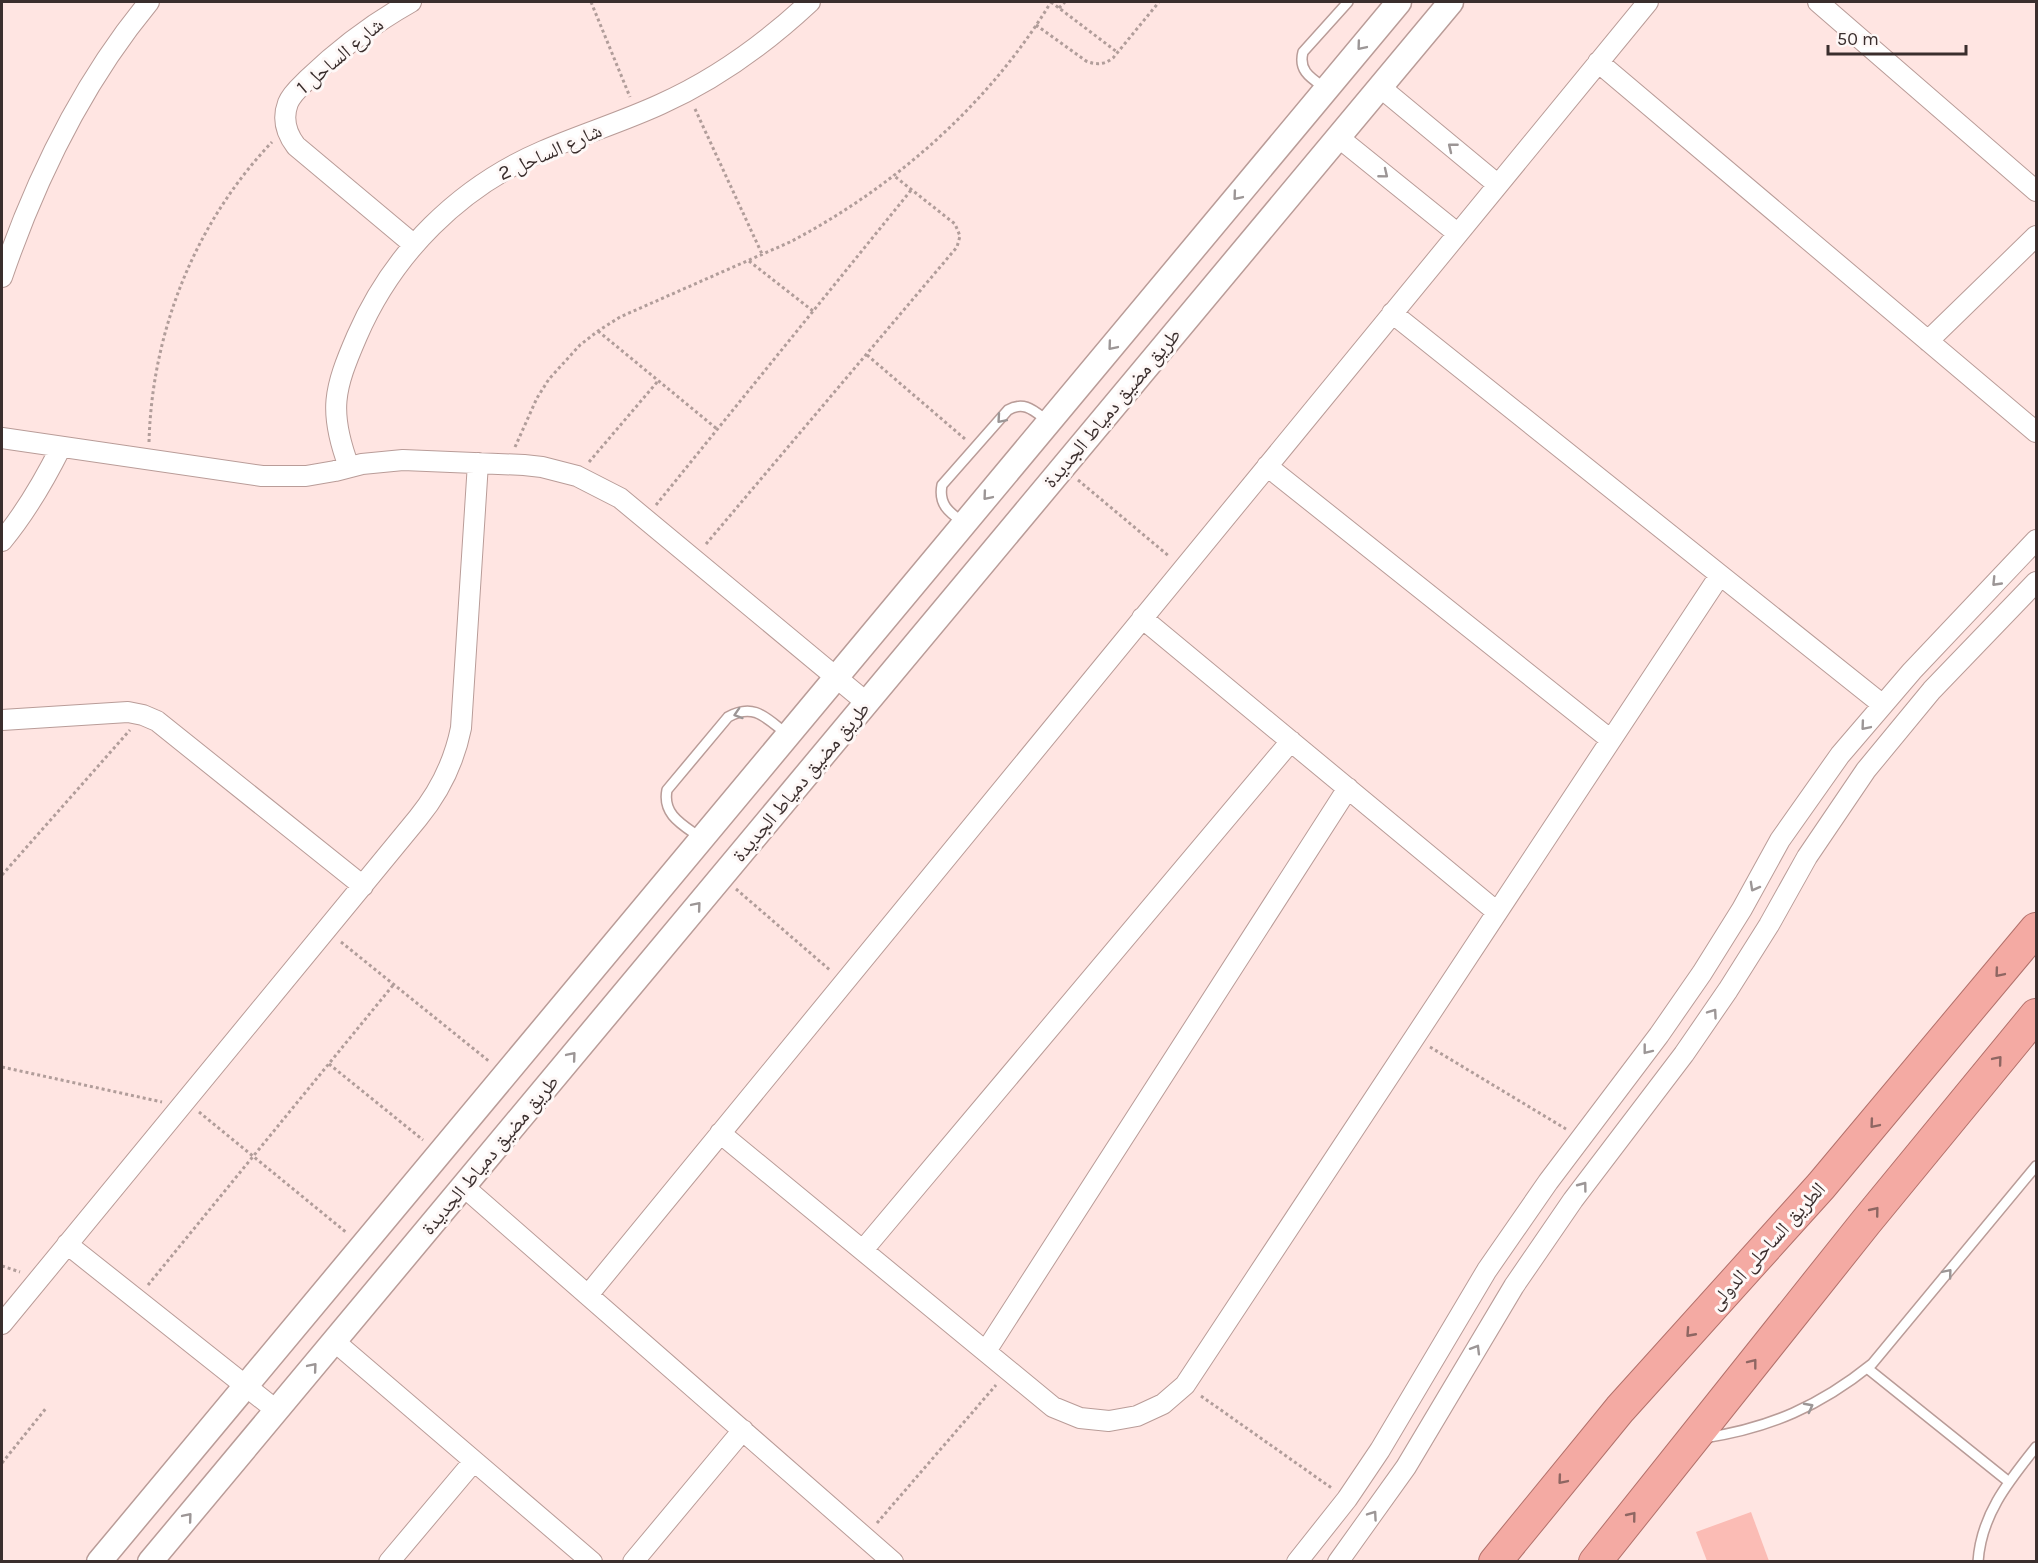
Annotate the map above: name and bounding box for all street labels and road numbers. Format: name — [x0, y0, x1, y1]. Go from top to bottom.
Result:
street label: شارع الساحل 1 — [292, 13, 389, 100]
street label: شارع الساحل 2 — [495, 119, 606, 186]
street label: طريق مضيق دمياط الجديدة — [1038, 324, 1186, 492]
street label: طريق مضيق دمياط الجديدة — [727, 698, 875, 866]
street label: طريق مضيق دمياط الجديدة — [416, 1071, 564, 1239]
street label: الطريق الساحلى الدولى — [1704, 1178, 1830, 1314]

